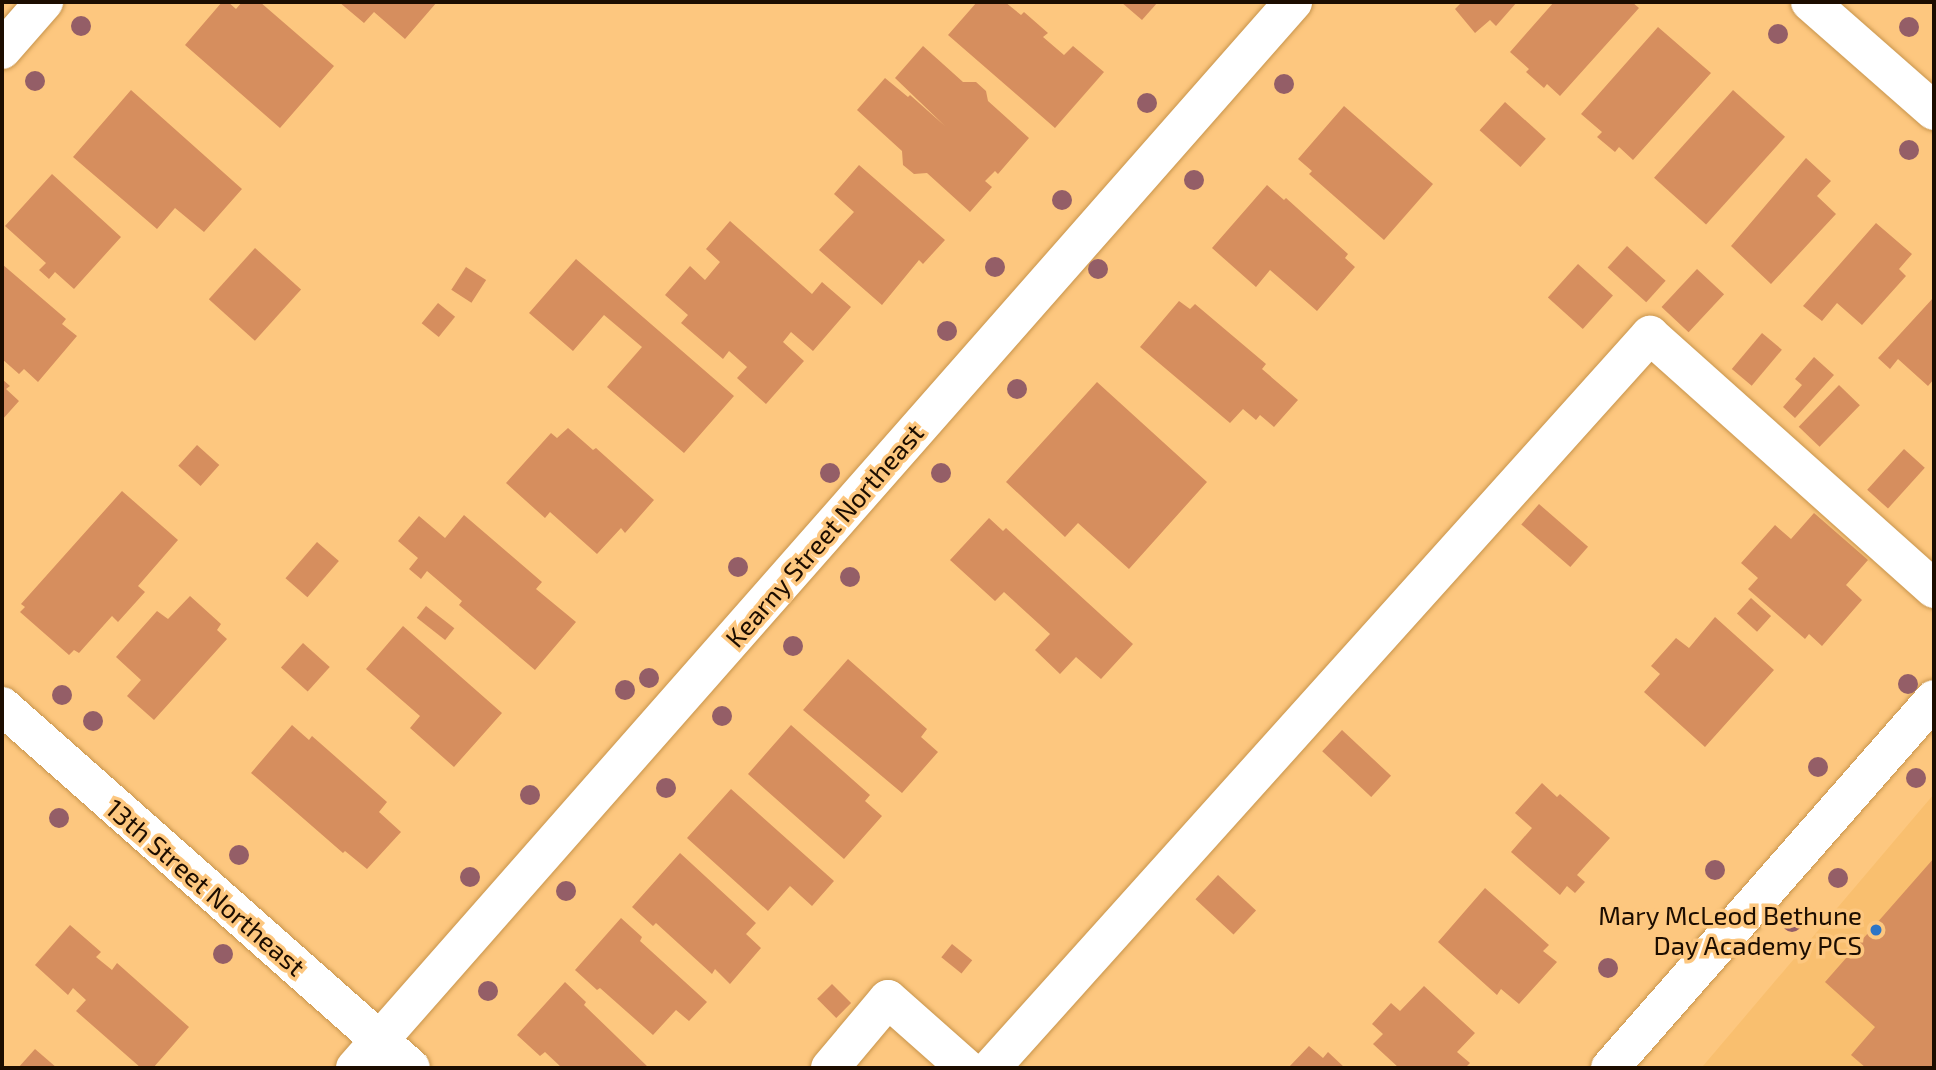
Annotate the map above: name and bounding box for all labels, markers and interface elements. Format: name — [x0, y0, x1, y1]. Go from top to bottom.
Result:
street label: Kearny Street Northeast — [718, 417, 930, 653]
street label: 13th Street Northeast — [100, 792, 312, 982]
place label: Mary McLeod Bethune Day Academy PCS — [1598, 899, 1862, 960]
marker: Mary McLeod Bethune Day Academy PCS — [1868, 922, 1884, 938]

